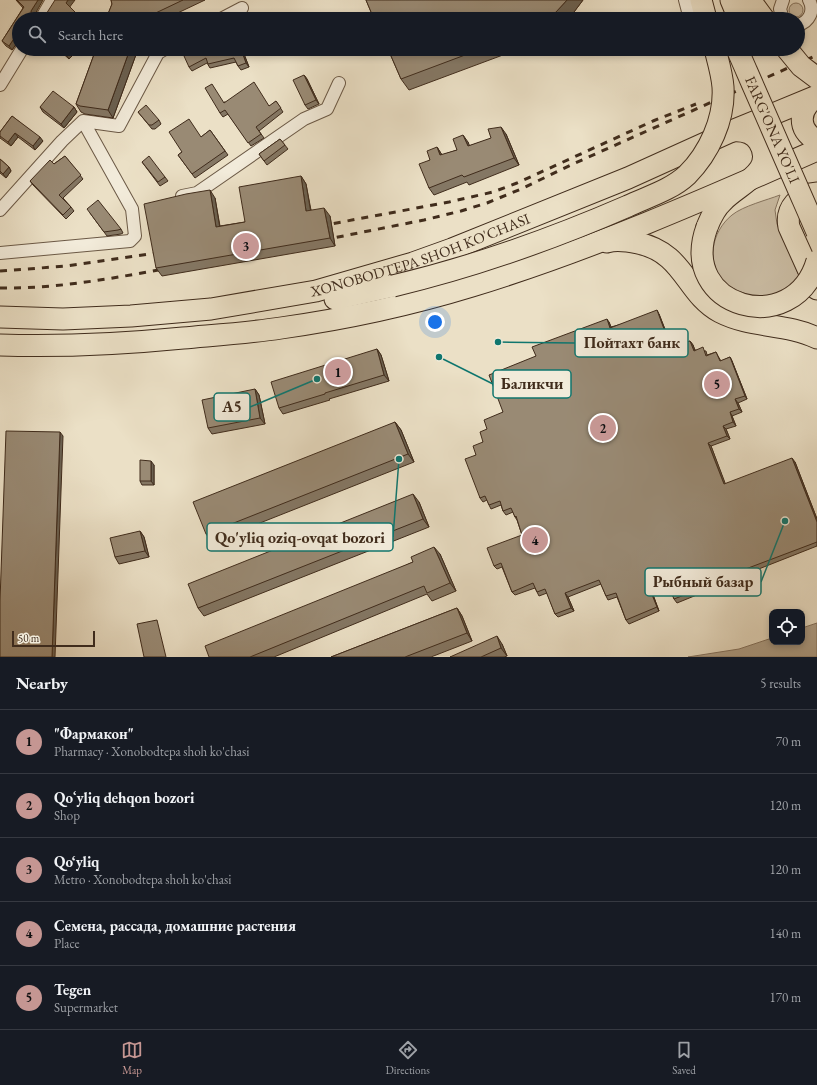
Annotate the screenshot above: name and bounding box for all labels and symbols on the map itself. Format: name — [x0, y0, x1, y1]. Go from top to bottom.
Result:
street label: FARG'ONA YO'LI — [741, 73, 804, 186]
street label: XONOBODTEPA SHOH KO'CHASI — [308, 209, 532, 301]
pin: 3 — [233, 231, 259, 261]
your location — [425, 312, 445, 332]
callout: Пойтахт банк — [575, 329, 688, 357]
text: Пойтахт банк — [584, 332, 680, 353]
pin: 1 — [325, 357, 351, 387]
pin: 5 — [704, 369, 730, 399]
callout: Баликчи — [493, 370, 571, 398]
text: Баликчи — [501, 373, 564, 394]
callout: А5 — [214, 393, 250, 421]
text: А5 — [221, 396, 242, 417]
pin: 2 — [590, 413, 616, 443]
callout: Qo'yliq oziq-ovqat bozori — [207, 523, 393, 551]
pin: 4 — [522, 525, 548, 555]
text: Qo'yliq oziq-ovqat bozori — [215, 527, 385, 548]
callout: Рыбный базар — [645, 568, 761, 596]
text: Рыбный базар — [653, 571, 754, 592]
scale bar — [12, 629, 95, 648]

